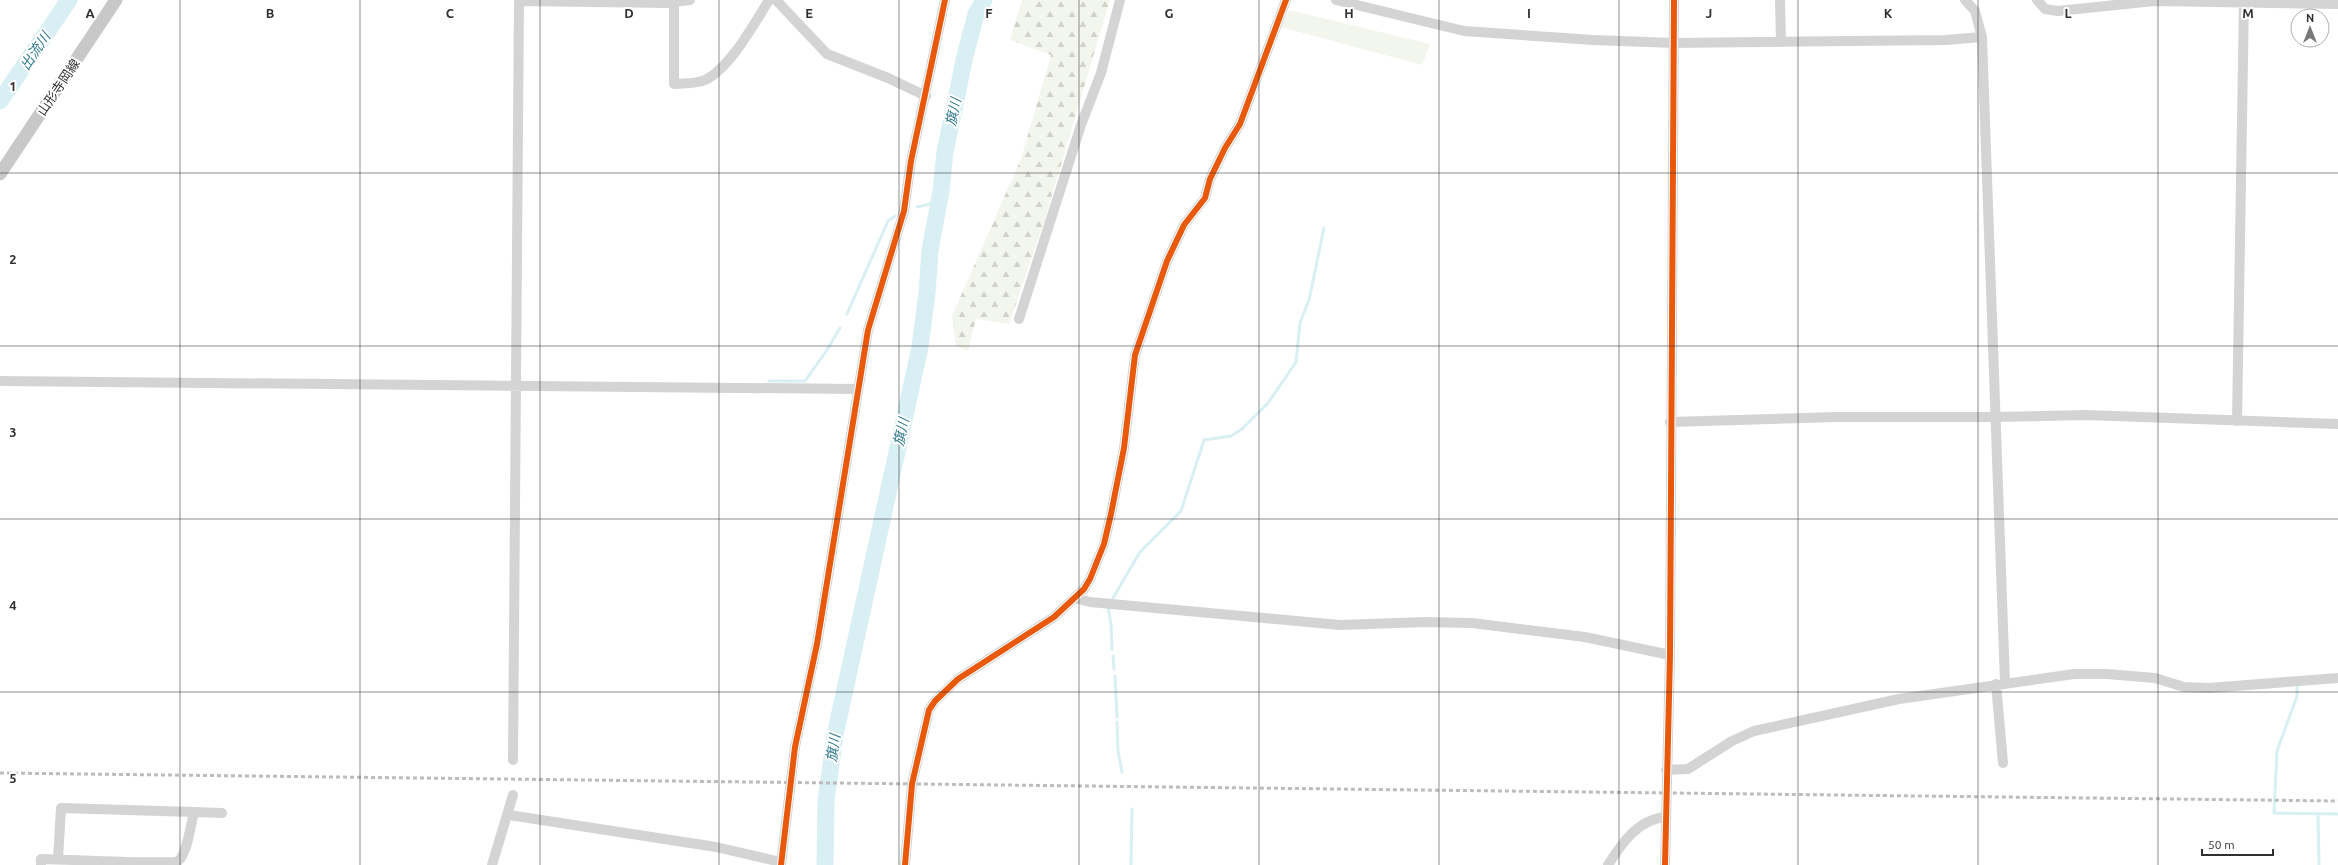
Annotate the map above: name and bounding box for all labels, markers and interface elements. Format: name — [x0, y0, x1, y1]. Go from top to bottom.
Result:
text: A — [85, 6, 95, 20]
text: B — [266, 6, 275, 20]
text: C — [446, 6, 455, 20]
text: D — [624, 6, 634, 20]
text: E — [805, 6, 813, 20]
text: F — [985, 6, 993, 20]
text: G — [1165, 6, 1174, 20]
text: H — [1344, 6, 1354, 20]
text: I — [1527, 6, 1531, 20]
text: J — [1706, 6, 1712, 20]
text: K — [1884, 6, 1893, 20]
text: L — [2064, 6, 2072, 20]
text: M — [2242, 6, 2254, 20]
north arrow — [2290, 8, 2330, 48]
text: N — [2306, 12, 2314, 24]
water label: 出流川 — [17, 27, 54, 73]
street label: 山形寺岡線 — [34, 56, 82, 118]
text: 1 — [9, 79, 17, 93]
water label: 旗川 — [942, 95, 964, 127]
text: 2 — [9, 252, 17, 266]
water label: 旗川 — [890, 415, 912, 447]
text: 3 — [9, 425, 17, 439]
text: 4 — [9, 598, 17, 612]
water label: 旗川 — [823, 731, 843, 763]
text: 5 — [9, 771, 17, 785]
scale bar — [2202, 831, 2273, 857]
text: 50 m — [2208, 838, 2235, 851]

